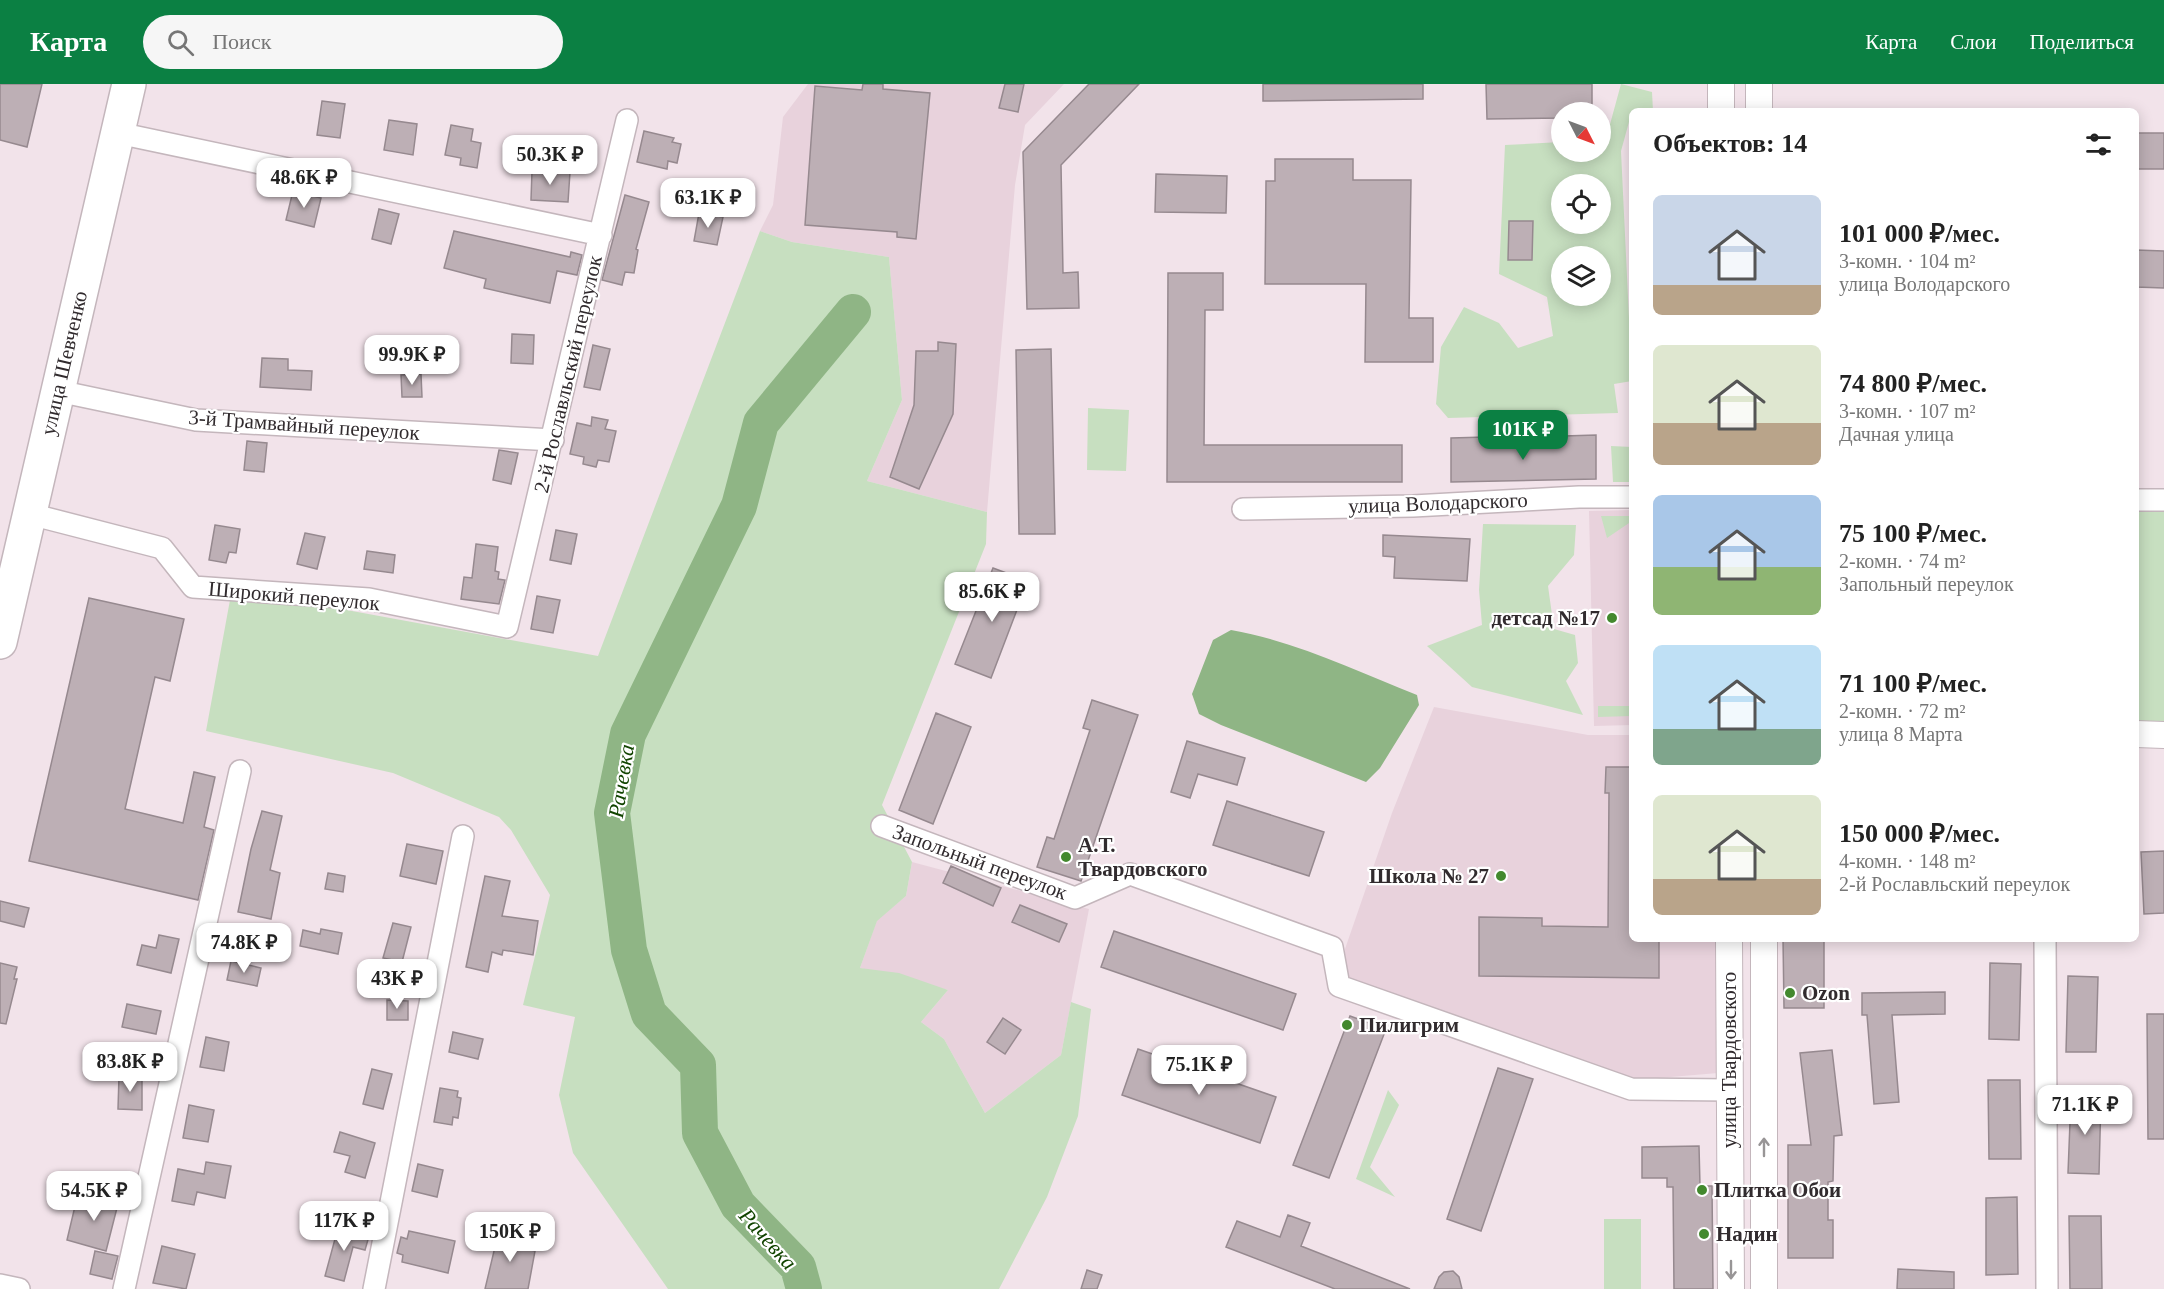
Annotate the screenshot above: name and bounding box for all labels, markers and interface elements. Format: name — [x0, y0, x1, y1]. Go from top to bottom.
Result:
search box — [143, 15, 563, 69]
text: Карта — [30, 26, 107, 57]
icon: search — [164, 26, 197, 59]
text: Поиск — [212, 29, 271, 54]
text: Карта — [1865, 30, 1917, 54]
text: Слои — [1950, 30, 1996, 54]
text: Поделиться — [2029, 30, 2134, 54]
north arrow — [1551, 102, 1611, 162]
map controls — [1551, 102, 1611, 306]
icon: filters — [2082, 128, 2115, 161]
text: Объектов: 14 — [1653, 129, 1807, 158]
pin: 50.3K ₽ — [495, 135, 605, 186]
text: 50.3K ₽ — [516, 143, 584, 165]
pin: 48.6K ₽ — [249, 158, 359, 209]
text: 48.6K ₽ — [270, 166, 338, 188]
button: locate — [1551, 174, 1611, 234]
pin: 63.1K ₽ — [653, 178, 763, 229]
text: 63.1K ₽ — [674, 186, 742, 208]
icon: home — [1701, 219, 1773, 291]
text: 101 000 ₽/мес. — [1839, 219, 2000, 248]
button: layers — [1551, 246, 1611, 306]
text: 3-комн. · 104 m² — [1839, 250, 1976, 272]
street label: 2-й Рославльский переулок — [529, 252, 607, 495]
text: улица Володарского — [1839, 273, 2010, 295]
street label: улица Шевченко — [36, 288, 92, 438]
pin: 99.9K ₽ — [357, 335, 467, 386]
text: 99.9K ₽ — [378, 343, 446, 365]
icon: home — [1701, 369, 1773, 441]
text: 74 800 ₽/мес. — [1839, 369, 1987, 398]
text: 3-комн. · 107 m² — [1839, 400, 1976, 422]
street label: 3-й Трамвайный переулок — [188, 405, 421, 445]
pin: 101K ₽ — [1474, 410, 1572, 461]
text: 101K ₽ — [1492, 418, 1554, 440]
text: Дачная улица — [1839, 423, 1954, 445]
street label: улица Володарского — [1348, 488, 1528, 518]
icon: home — [1701, 519, 1773, 591]
text: 75 100 ₽/мес. — [1839, 519, 1987, 548]
text: 2-комн. · 74 m² — [1839, 550, 1966, 572]
pin: 85.6K ₽ — [937, 572, 1047, 623]
text: Запольный переулок — [1839, 573, 2014, 595]
street label: Широкий переулок — [207, 577, 381, 616]
text: 85.6K ₽ — [958, 580, 1026, 602]
place label: детсад №17 — [1491, 606, 1600, 630]
marker: детсад №17 — [1605, 611, 1619, 625]
icon: home — [1701, 669, 1773, 741]
text: 71 100 ₽/мес. — [1839, 669, 1987, 698]
text: 2-комн. · 72 m² — [1839, 700, 1966, 722]
text: улица 8 Марта — [1839, 723, 1963, 745]
water label: Рачевка — [603, 743, 639, 820]
street label: Запольный переулок — [890, 819, 1071, 905]
icon: home — [1701, 819, 1773, 891]
text: 150 000 ₽/мес. — [1839, 819, 2000, 848]
place label: А.Т. Твардовского — [1078, 833, 1208, 881]
marker: А.Т. Твардовского — [1059, 850, 1073, 864]
text: 4-комн. · 148 m² — [1839, 850, 1976, 872]
place label: Школа № 27 — [1369, 864, 1489, 888]
marker: Школа № 27 — [1494, 869, 1508, 883]
text: 2-й Рославльский переулок — [1839, 873, 2070, 895]
pin: 74.8K ₽ — [189, 923, 299, 974]
text: 74.8K ₽ — [210, 931, 278, 953]
pin: 43K ₽ — [355, 959, 439, 1010]
text: 43K ₽ — [371, 967, 423, 989]
street label: улица Твардовского — [1717, 972, 1741, 1148]
place label: Ozon — [1802, 981, 1850, 1005]
marker: Ozon — [1783, 986, 1797, 1000]
place label: Пилигрим — [1359, 1013, 1459, 1037]
marker: Пилигрим — [1340, 1018, 1354, 1032]
pin: 83.8K ₽ — [75, 1042, 185, 1093]
pin: 75.1K ₽ — [1144, 1045, 1254, 1096]
text: 83.8K ₽ — [96, 1050, 164, 1072]
text: 75.1K ₽ — [1165, 1053, 1233, 1075]
pin: 71.1K ₽ — [2030, 1085, 2140, 1136]
text: 71.1K ₽ — [2051, 1093, 2119, 1115]
one-way arrow — [1758, 1137, 1770, 1157]
pin: 54.5K ₽ — [39, 1171, 149, 1222]
place label: Плитка Обои — [1714, 1178, 1841, 1202]
text: 54.5K ₽ — [60, 1179, 128, 1201]
marker: Плитка Обои — [1695, 1183, 1709, 1197]
pin: 117K ₽ — [295, 1201, 393, 1252]
water label: Рачевка — [733, 1202, 802, 1275]
text: 117K ₽ — [313, 1209, 375, 1231]
pin: 150K ₽ — [461, 1212, 559, 1263]
text: 150K ₽ — [479, 1220, 541, 1242]
place label: Надин — [1716, 1222, 1778, 1246]
marker: Надин — [1697, 1227, 1711, 1241]
one-way arrow — [1725, 1260, 1737, 1280]

